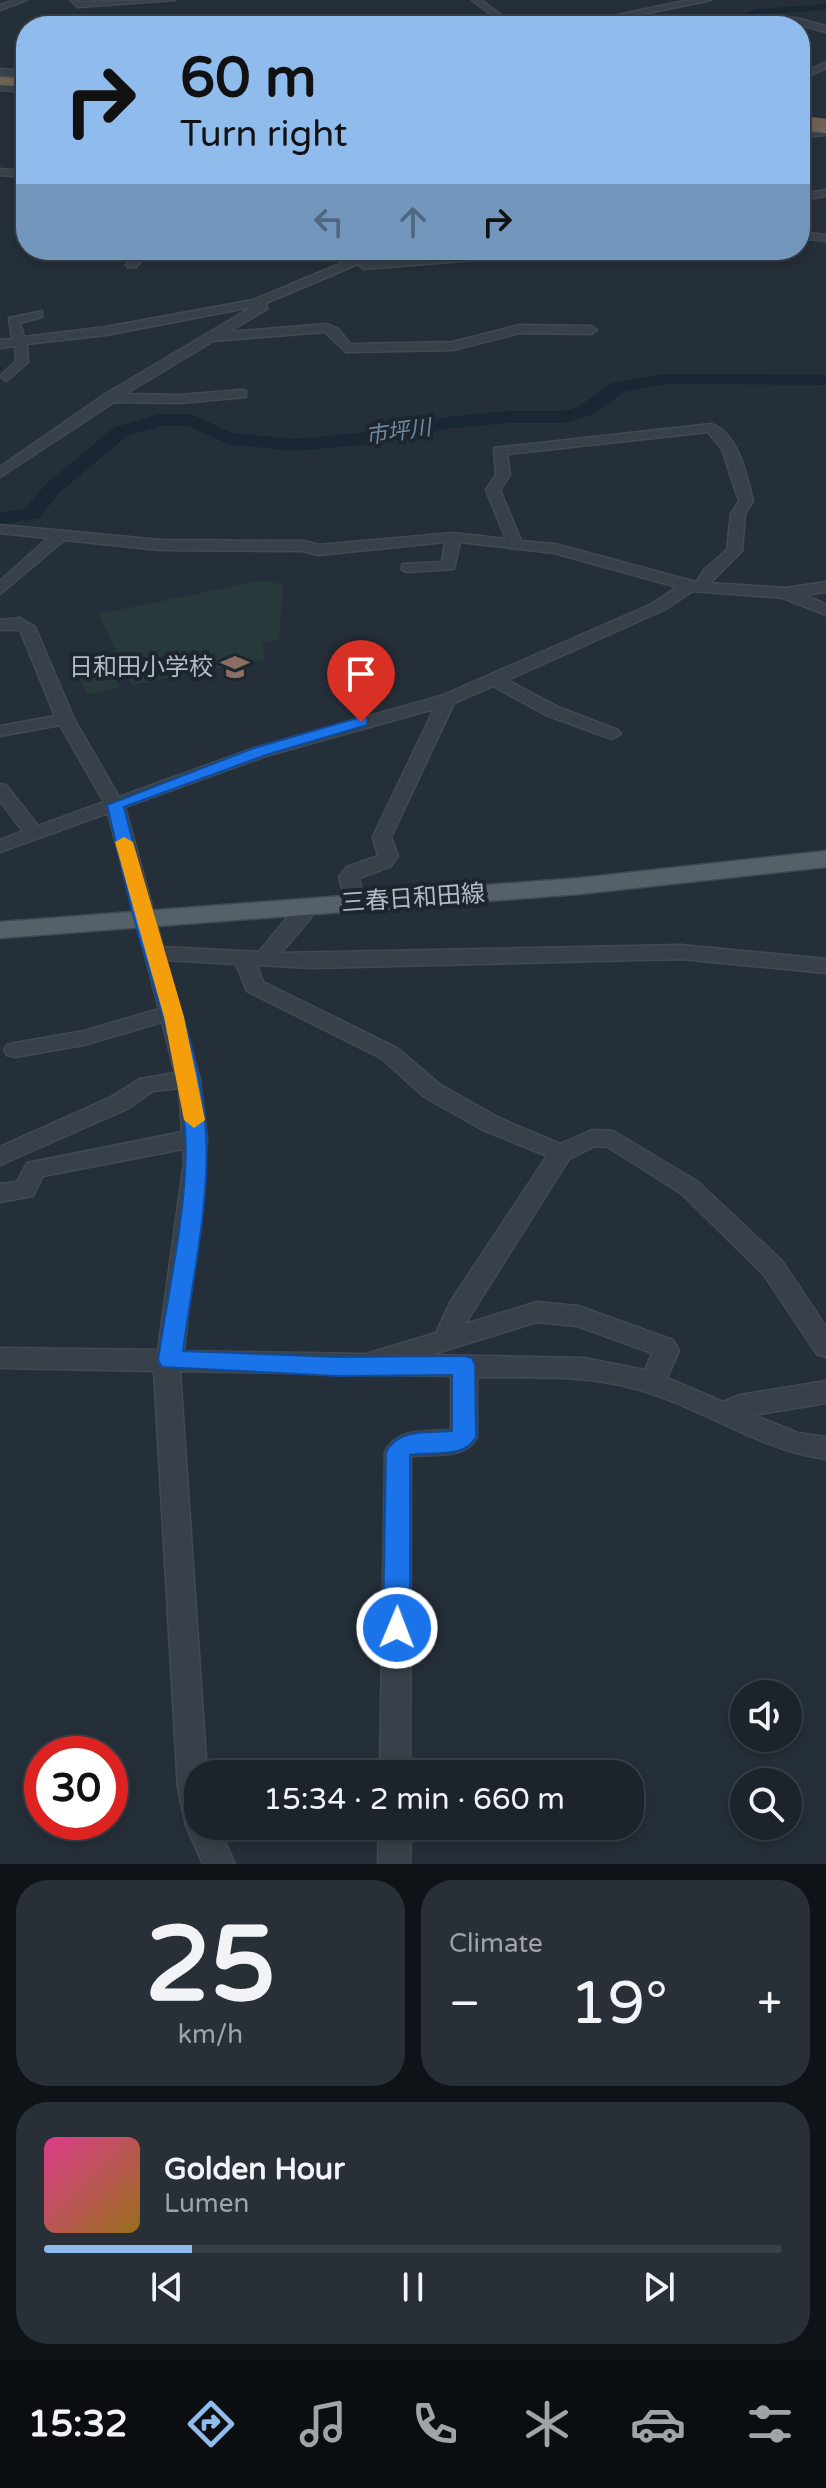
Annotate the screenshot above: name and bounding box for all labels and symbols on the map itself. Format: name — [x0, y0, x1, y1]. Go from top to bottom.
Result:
water label: 市坪川 — [364, 414, 435, 449]
pin — [327, 640, 395, 722]
school or university icon: 日和田小学校 — [220, 652, 250, 682]
place label: 日和田小学校 — [69, 653, 213, 682]
street label: 三春日和田線 — [340, 879, 486, 918]
position arrow — [355, 1586, 439, 1670]
speed limit sign: 30 — [24, 1736, 128, 1840]

